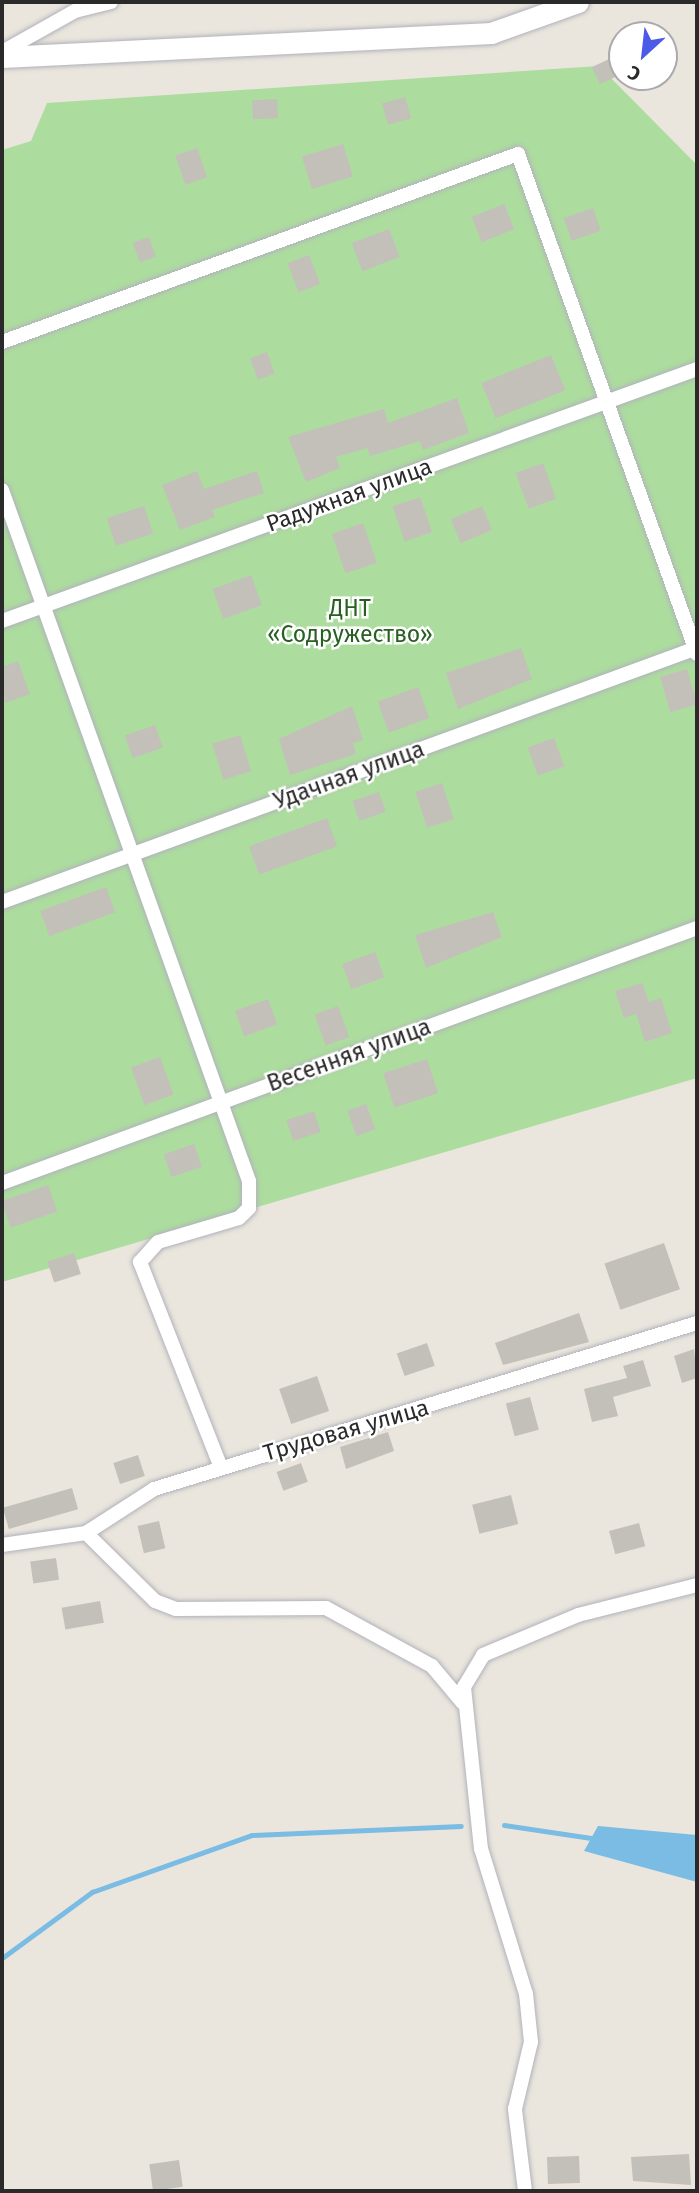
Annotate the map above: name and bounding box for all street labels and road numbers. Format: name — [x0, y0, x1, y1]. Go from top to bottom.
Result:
street label: Радужная улица — [262, 452, 436, 538]
street label: Удачная улица — [270, 735, 428, 815]
street label: Весенняя улица — [263, 1013, 435, 1097]
street label: Трудовая улица — [260, 1393, 432, 1467]

